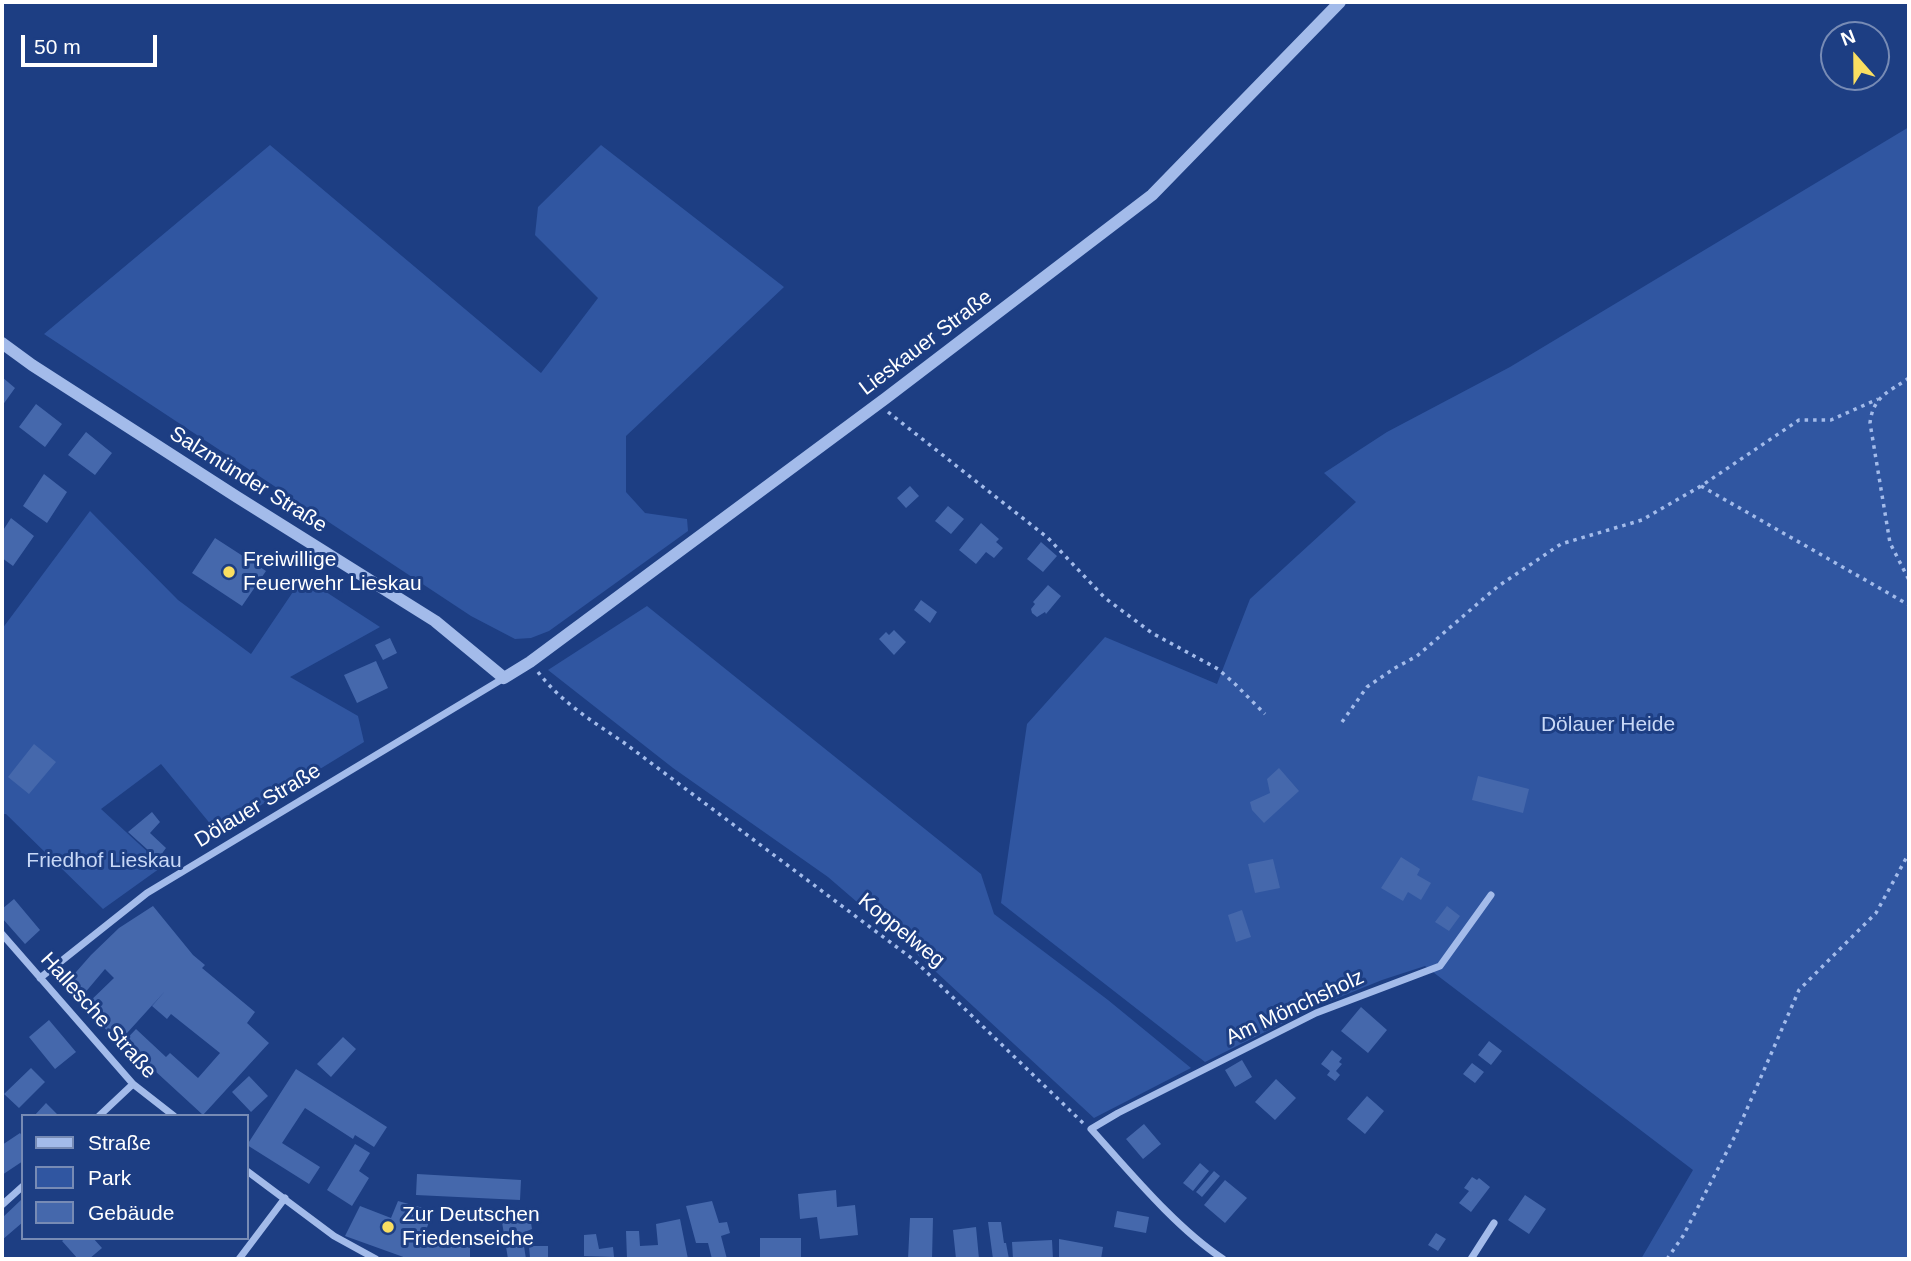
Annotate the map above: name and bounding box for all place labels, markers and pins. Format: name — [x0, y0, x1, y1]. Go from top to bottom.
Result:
place label: Freiwillige Feuerwehr Lieskau — [243, 547, 422, 597]
marker: Freiwillige Feuerwehr Lieskau — [221, 564, 237, 580]
place label: Zur Deutschen Friedenseiche — [402, 1202, 540, 1252]
marker: Zur Deutschen Friedenseiche — [380, 1219, 396, 1235]

